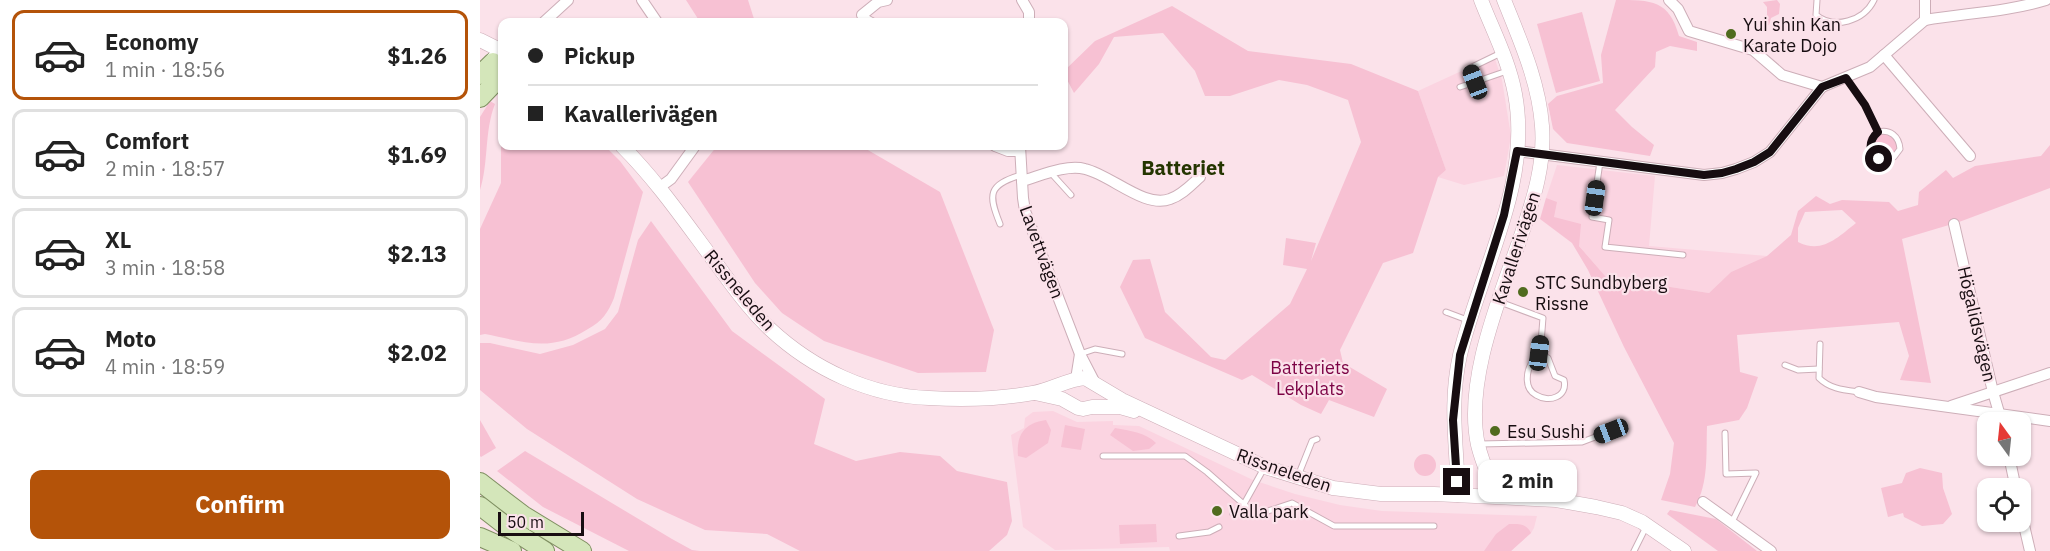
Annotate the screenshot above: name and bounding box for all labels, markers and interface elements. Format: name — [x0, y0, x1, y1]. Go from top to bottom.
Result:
place label: Yui shin Kan Karate Dojo — [1743, 13, 1841, 57]
text: Economy — [105, 27, 199, 56]
marker: Yui shin Kan Karate Dojo — [1724, 27, 1738, 41]
icon: car — [33, 28, 87, 82]
text: $1.26 — [387, 41, 447, 70]
text: Pickup — [564, 41, 635, 70]
text: 1 min · 18:56 — [105, 56, 225, 83]
car — [1460, 62, 1490, 102]
text: Kavallerivägen — [564, 99, 718, 128]
text: Comfort — [105, 126, 189, 155]
icon: car — [33, 127, 87, 181]
text: $1.69 — [387, 140, 447, 169]
route start — [1865, 145, 1892, 172]
district label: Batteriet — [1141, 154, 1225, 181]
text: 2 min · 18:57 — [105, 155, 225, 182]
car — [1584, 179, 1606, 217]
street label: Kavallerivägen — [1487, 189, 1545, 307]
street label: Lavettvägen — [1015, 202, 1069, 302]
text: XL — [105, 225, 131, 254]
icon: car — [33, 226, 87, 280]
text: $2.13 — [387, 239, 447, 268]
street label: Rissneleden — [699, 245, 781, 335]
text: 3 min · 18:58 — [105, 254, 225, 281]
street label: Högalidsvägen — [1953, 264, 2001, 384]
place label: STC Sundbyberg Rissne — [1535, 271, 1668, 315]
marker: STC Sundbyberg Rissne — [1516, 285, 1530, 299]
text: Moto — [105, 324, 156, 353]
icon: car — [33, 325, 87, 379]
car — [1528, 334, 1550, 372]
text: $2.02 — [387, 338, 447, 367]
text: 4 min · 18:59 — [105, 353, 225, 380]
park label: Batteriets Lekplats — [1270, 356, 1350, 400]
north arrow — [1977, 412, 2031, 466]
map controls — [1977, 412, 2031, 532]
car — [1591, 416, 1631, 446]
place label: Esu Sushi — [1507, 420, 1585, 443]
marker: Esu Sushi — [1488, 424, 1502, 438]
street label: Rissneleden — [1234, 443, 1334, 497]
callout: 2 min — [1478, 461, 1577, 503]
text: 2 min — [1501, 467, 1554, 494]
route end — [1443, 468, 1470, 495]
button: Confirm — [30, 470, 450, 539]
button: locate — [1977, 478, 2031, 532]
place label: Valla park — [1229, 500, 1309, 523]
marker: Valla park — [1210, 504, 1224, 518]
scale bar — [498, 509, 584, 536]
text: 50 m — [507, 512, 544, 532]

